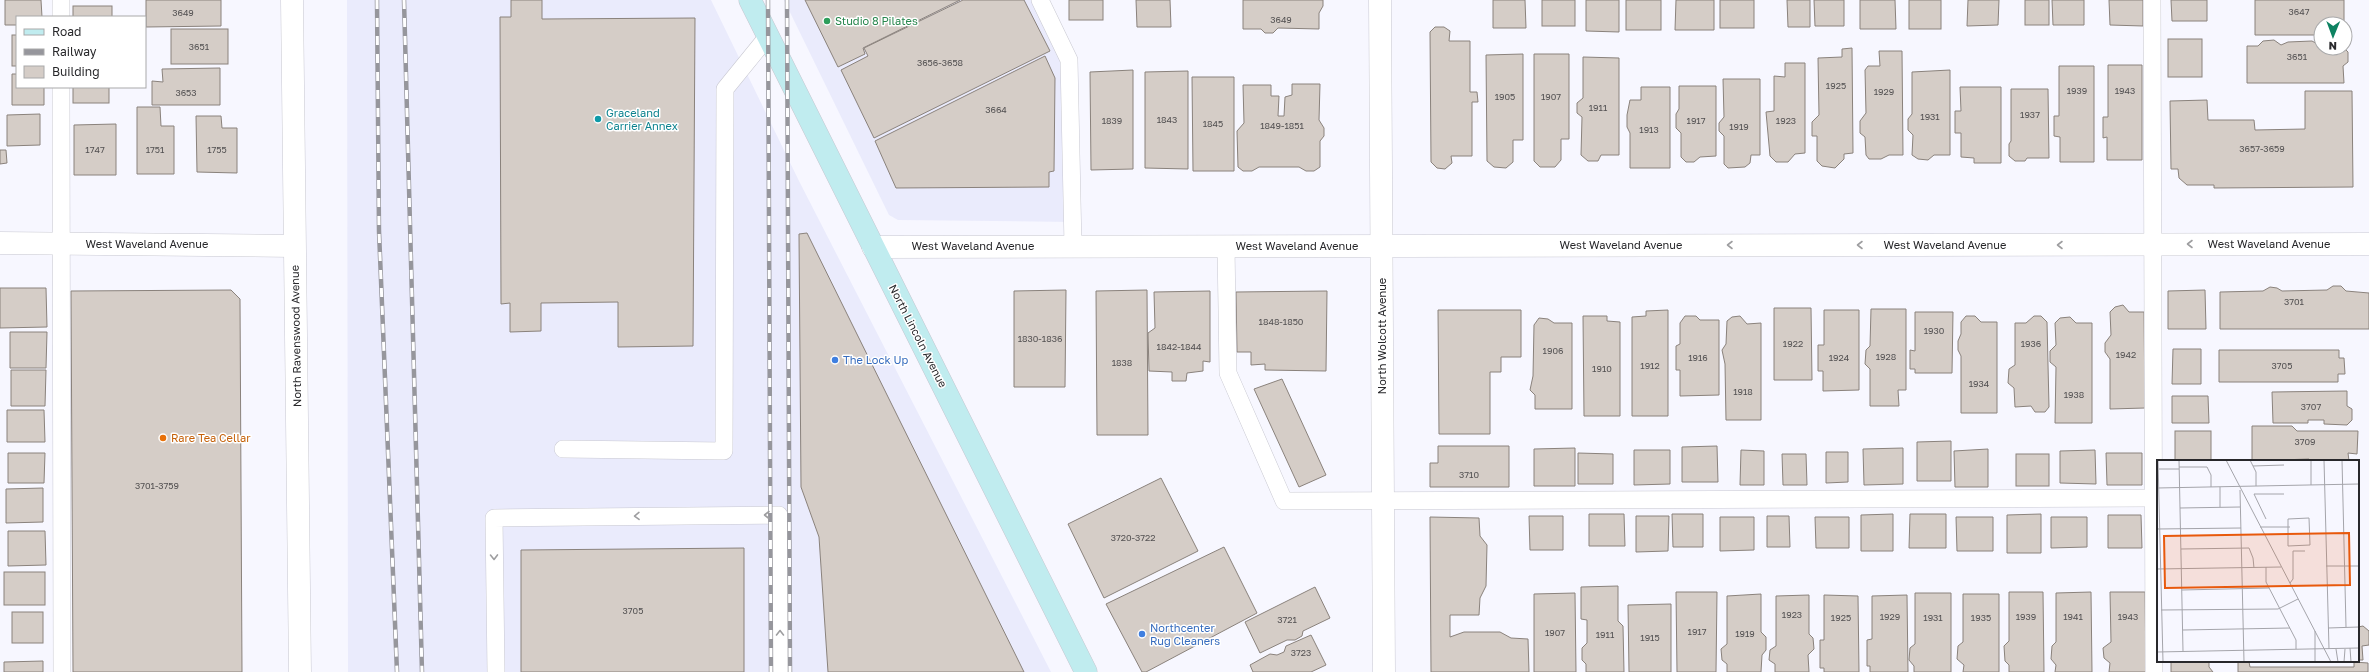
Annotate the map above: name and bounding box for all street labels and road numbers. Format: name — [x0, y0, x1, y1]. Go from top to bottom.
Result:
street label: West Waveland Avenue — [86, 237, 208, 250]
street label: West Waveland Avenue — [2208, 237, 2330, 250]
street label: West Waveland Avenue — [1560, 238, 1682, 251]
street label: West Waveland Avenue — [1884, 238, 2006, 251]
street label: West Waveland Avenue — [912, 239, 1034, 252]
street label: West Waveland Avenue — [1236, 239, 1358, 252]
street label: North Ravenswood Avenue — [288, 265, 303, 407]
street label: North Wolcott Avenue — [1375, 278, 1388, 394]
street label: North Lincoln Avenue — [887, 282, 950, 389]

